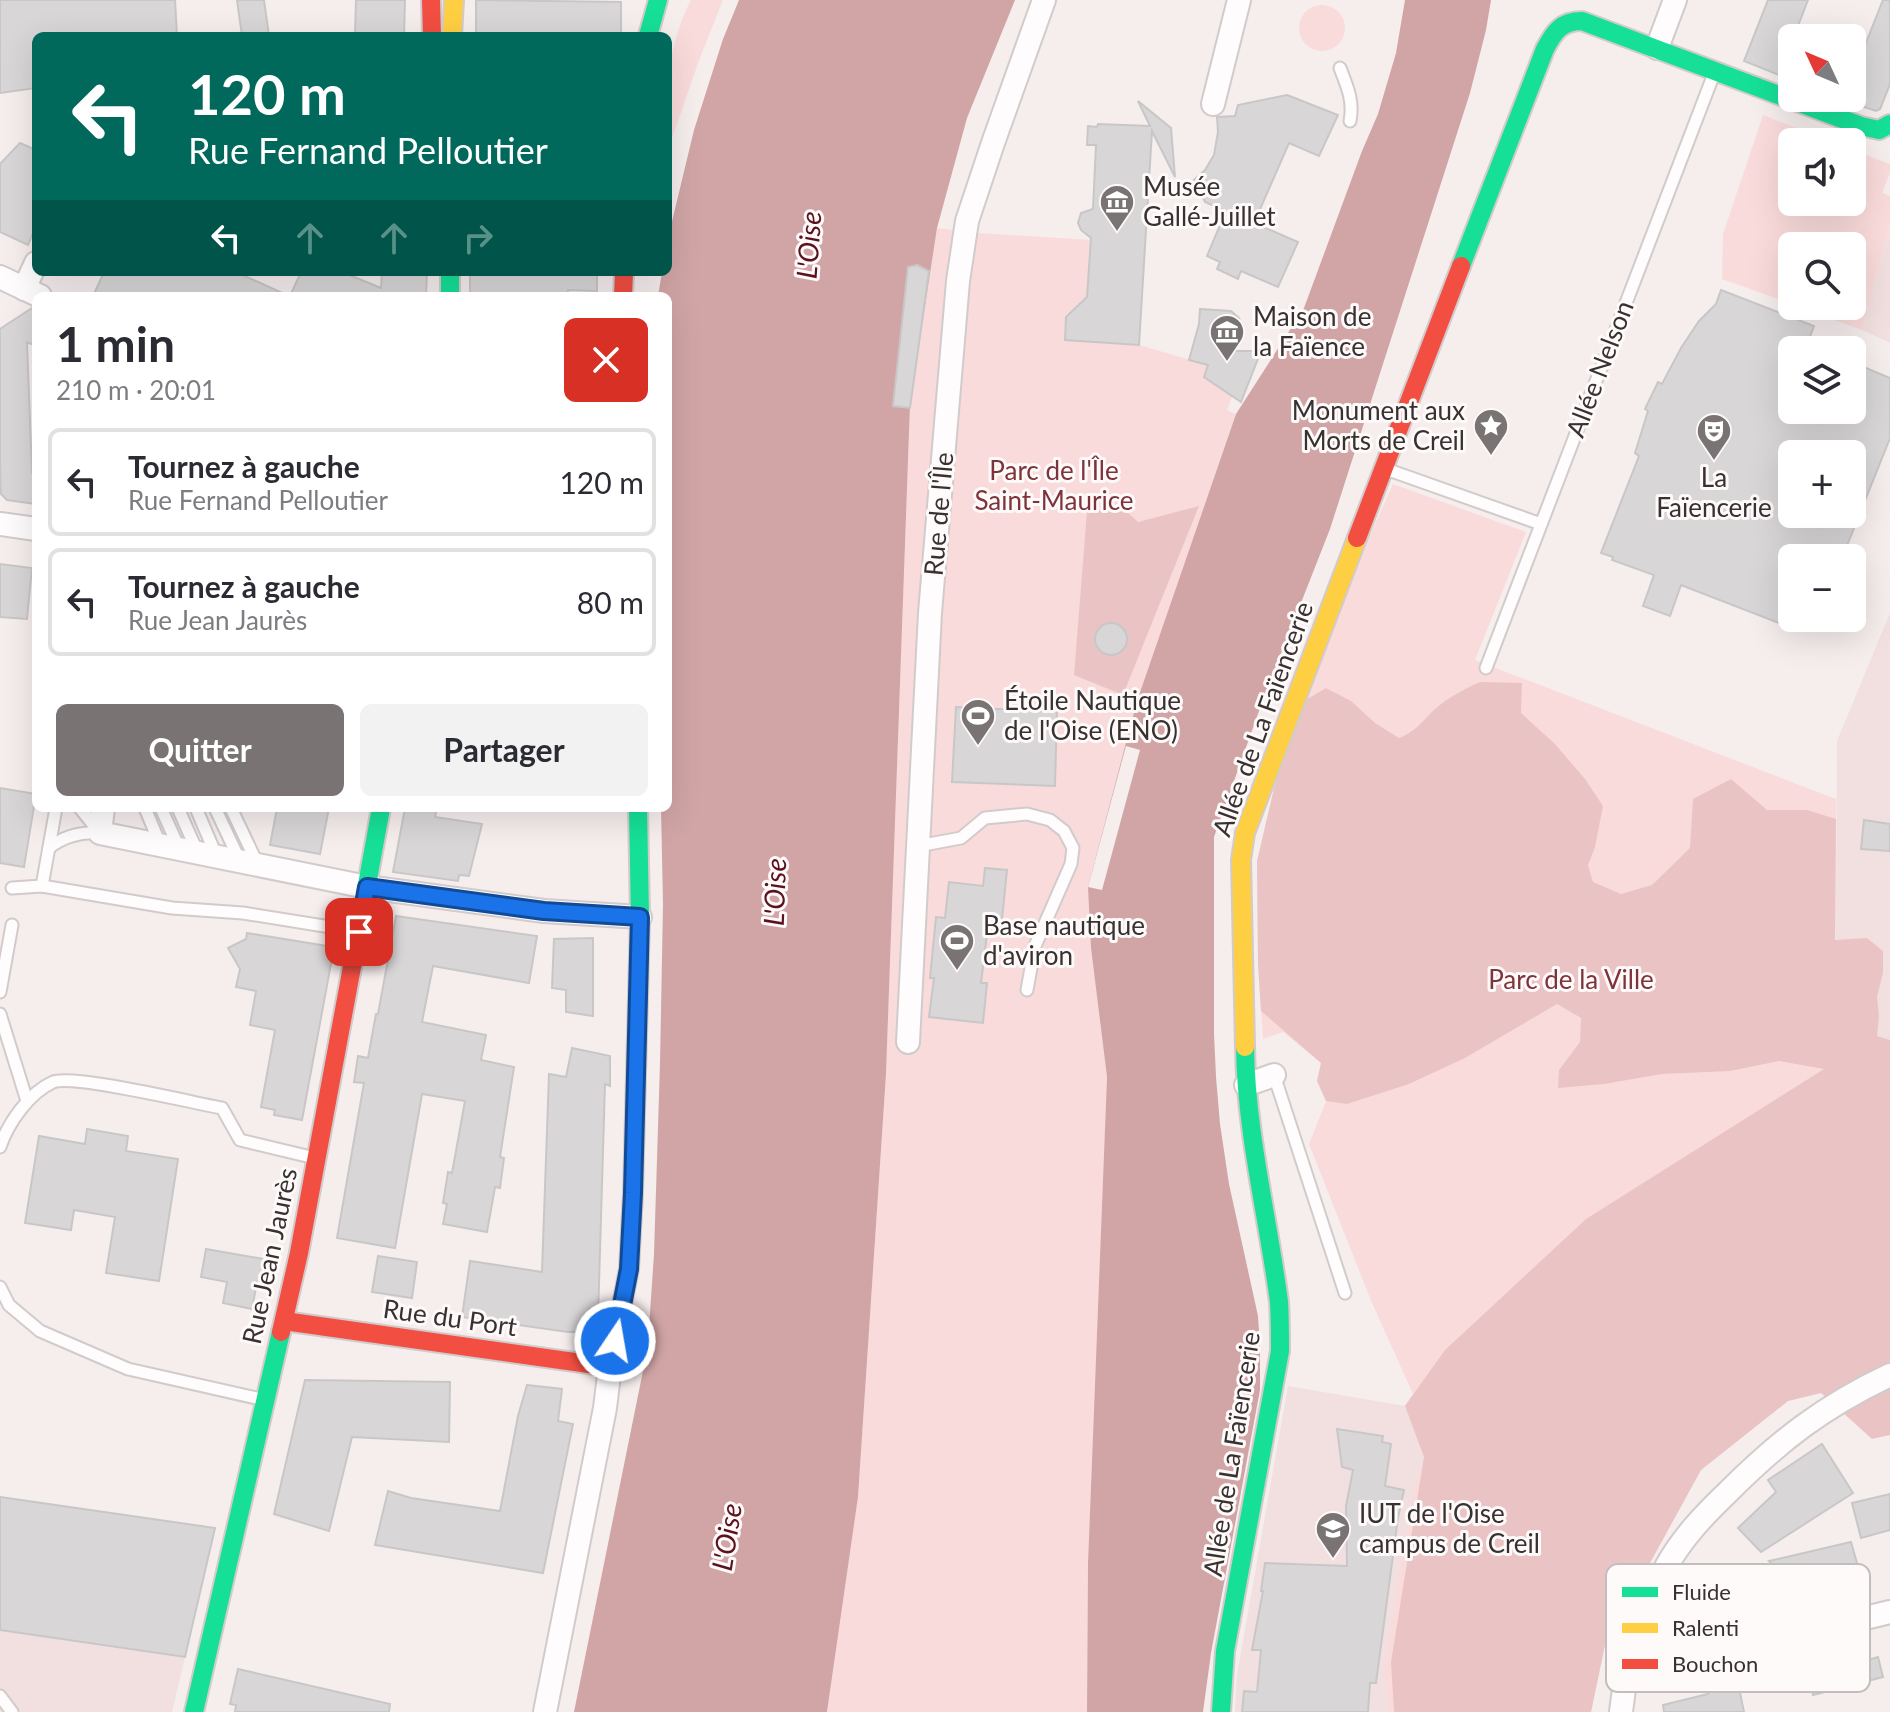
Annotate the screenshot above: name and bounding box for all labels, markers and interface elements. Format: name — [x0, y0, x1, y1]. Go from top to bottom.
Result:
north arrow — [1778, 24, 1866, 112]
map controls — [1778, 24, 1866, 632]
text: 120 m — [188, 60, 346, 127]
icon: left — [56, 64, 160, 168]
text: Rue Fernand Pelloutier — [188, 128, 548, 172]
button: sound — [1778, 128, 1866, 216]
place label: Musée Gallé-Juillet — [1143, 170, 1276, 232]
museum icon: Musée Gallé-Juillet — [1098, 183, 1136, 233]
water label: L'Oise — [789, 210, 827, 280]
icon: left — [204, 216, 248, 260]
icon: ahead — [288, 216, 332, 260]
icon: ahead — [372, 216, 416, 260]
icon: right — [456, 216, 500, 260]
button: search — [1778, 232, 1866, 320]
street label: Allée Nelson — [1558, 296, 1640, 441]
place label: Maison de la Faïence — [1253, 300, 1371, 362]
museum icon: Maison de la Faïence — [1208, 313, 1246, 363]
text: 1 min — [56, 315, 175, 372]
button: close — [564, 318, 648, 402]
button: layers — [1778, 336, 1866, 424]
text: 210 m · 20:01 — [56, 374, 216, 406]
place label: Monument aux Morts de Creil — [1292, 394, 1465, 456]
place icon: Monument aux Morts de Creil — [1472, 407, 1510, 457]
theatre icon: La Faïencerie — [1695, 412, 1733, 462]
button: + — [1778, 440, 1866, 528]
text: Tournez à gauche — [128, 448, 360, 484]
street label: Rue de l'Île — [917, 451, 959, 577]
park label: Parc de l'Île Saint-Maurice — [974, 454, 1134, 516]
icon: left — [60, 460, 104, 504]
place label: La Faïencerie — [1656, 461, 1772, 523]
text: 120 m — [559, 464, 644, 500]
text: Rue Fernand Pelloutier — [128, 484, 388, 516]
button: − — [1778, 544, 1866, 632]
text: Tournez à gauche — [128, 568, 360, 604]
icon: left — [60, 580, 104, 624]
text: 80 m — [577, 584, 644, 620]
street label: Allée de La Faïencerie — [1205, 597, 1319, 840]
text: Rue Jean Jaurès — [128, 604, 307, 636]
place label: Étoile Nautique de l'Oise (ENO) — [1004, 684, 1181, 746]
sports icon: Étoile Nautique de l'Oise (ENO) — [959, 697, 997, 747]
button: Quitter — [56, 704, 344, 796]
button: Partager — [360, 704, 648, 796]
water label: L'Oise — [756, 857, 792, 926]
pin — [325, 898, 393, 966]
place label: Base nautique d'aviron — [983, 909, 1145, 971]
icon: arrive — [337, 910, 381, 954]
sports icon: Base nautique d'aviron — [938, 922, 976, 972]
park label: Parc de la Ville — [1488, 963, 1654, 995]
street label: Rue Jean Jaurès — [235, 1165, 303, 1347]
street label: Rue du Port — [381, 1292, 520, 1342]
position arrow — [573, 1299, 657, 1383]
street label: Allée de La Faïencerie — [1196, 1329, 1266, 1579]
place label: IUT de l'Oise campus de Creil — [1359, 1497, 1540, 1559]
water label: L'Oise — [704, 1501, 748, 1573]
school or university icon: IUT de l'Oise campus de Creil — [1314, 1510, 1352, 1560]
legend — [1606, 1564, 1870, 1692]
text: Fluide — [1672, 1578, 1731, 1605]
text: Ralenti — [1672, 1614, 1739, 1641]
text: Bouchon — [1672, 1650, 1758, 1677]

